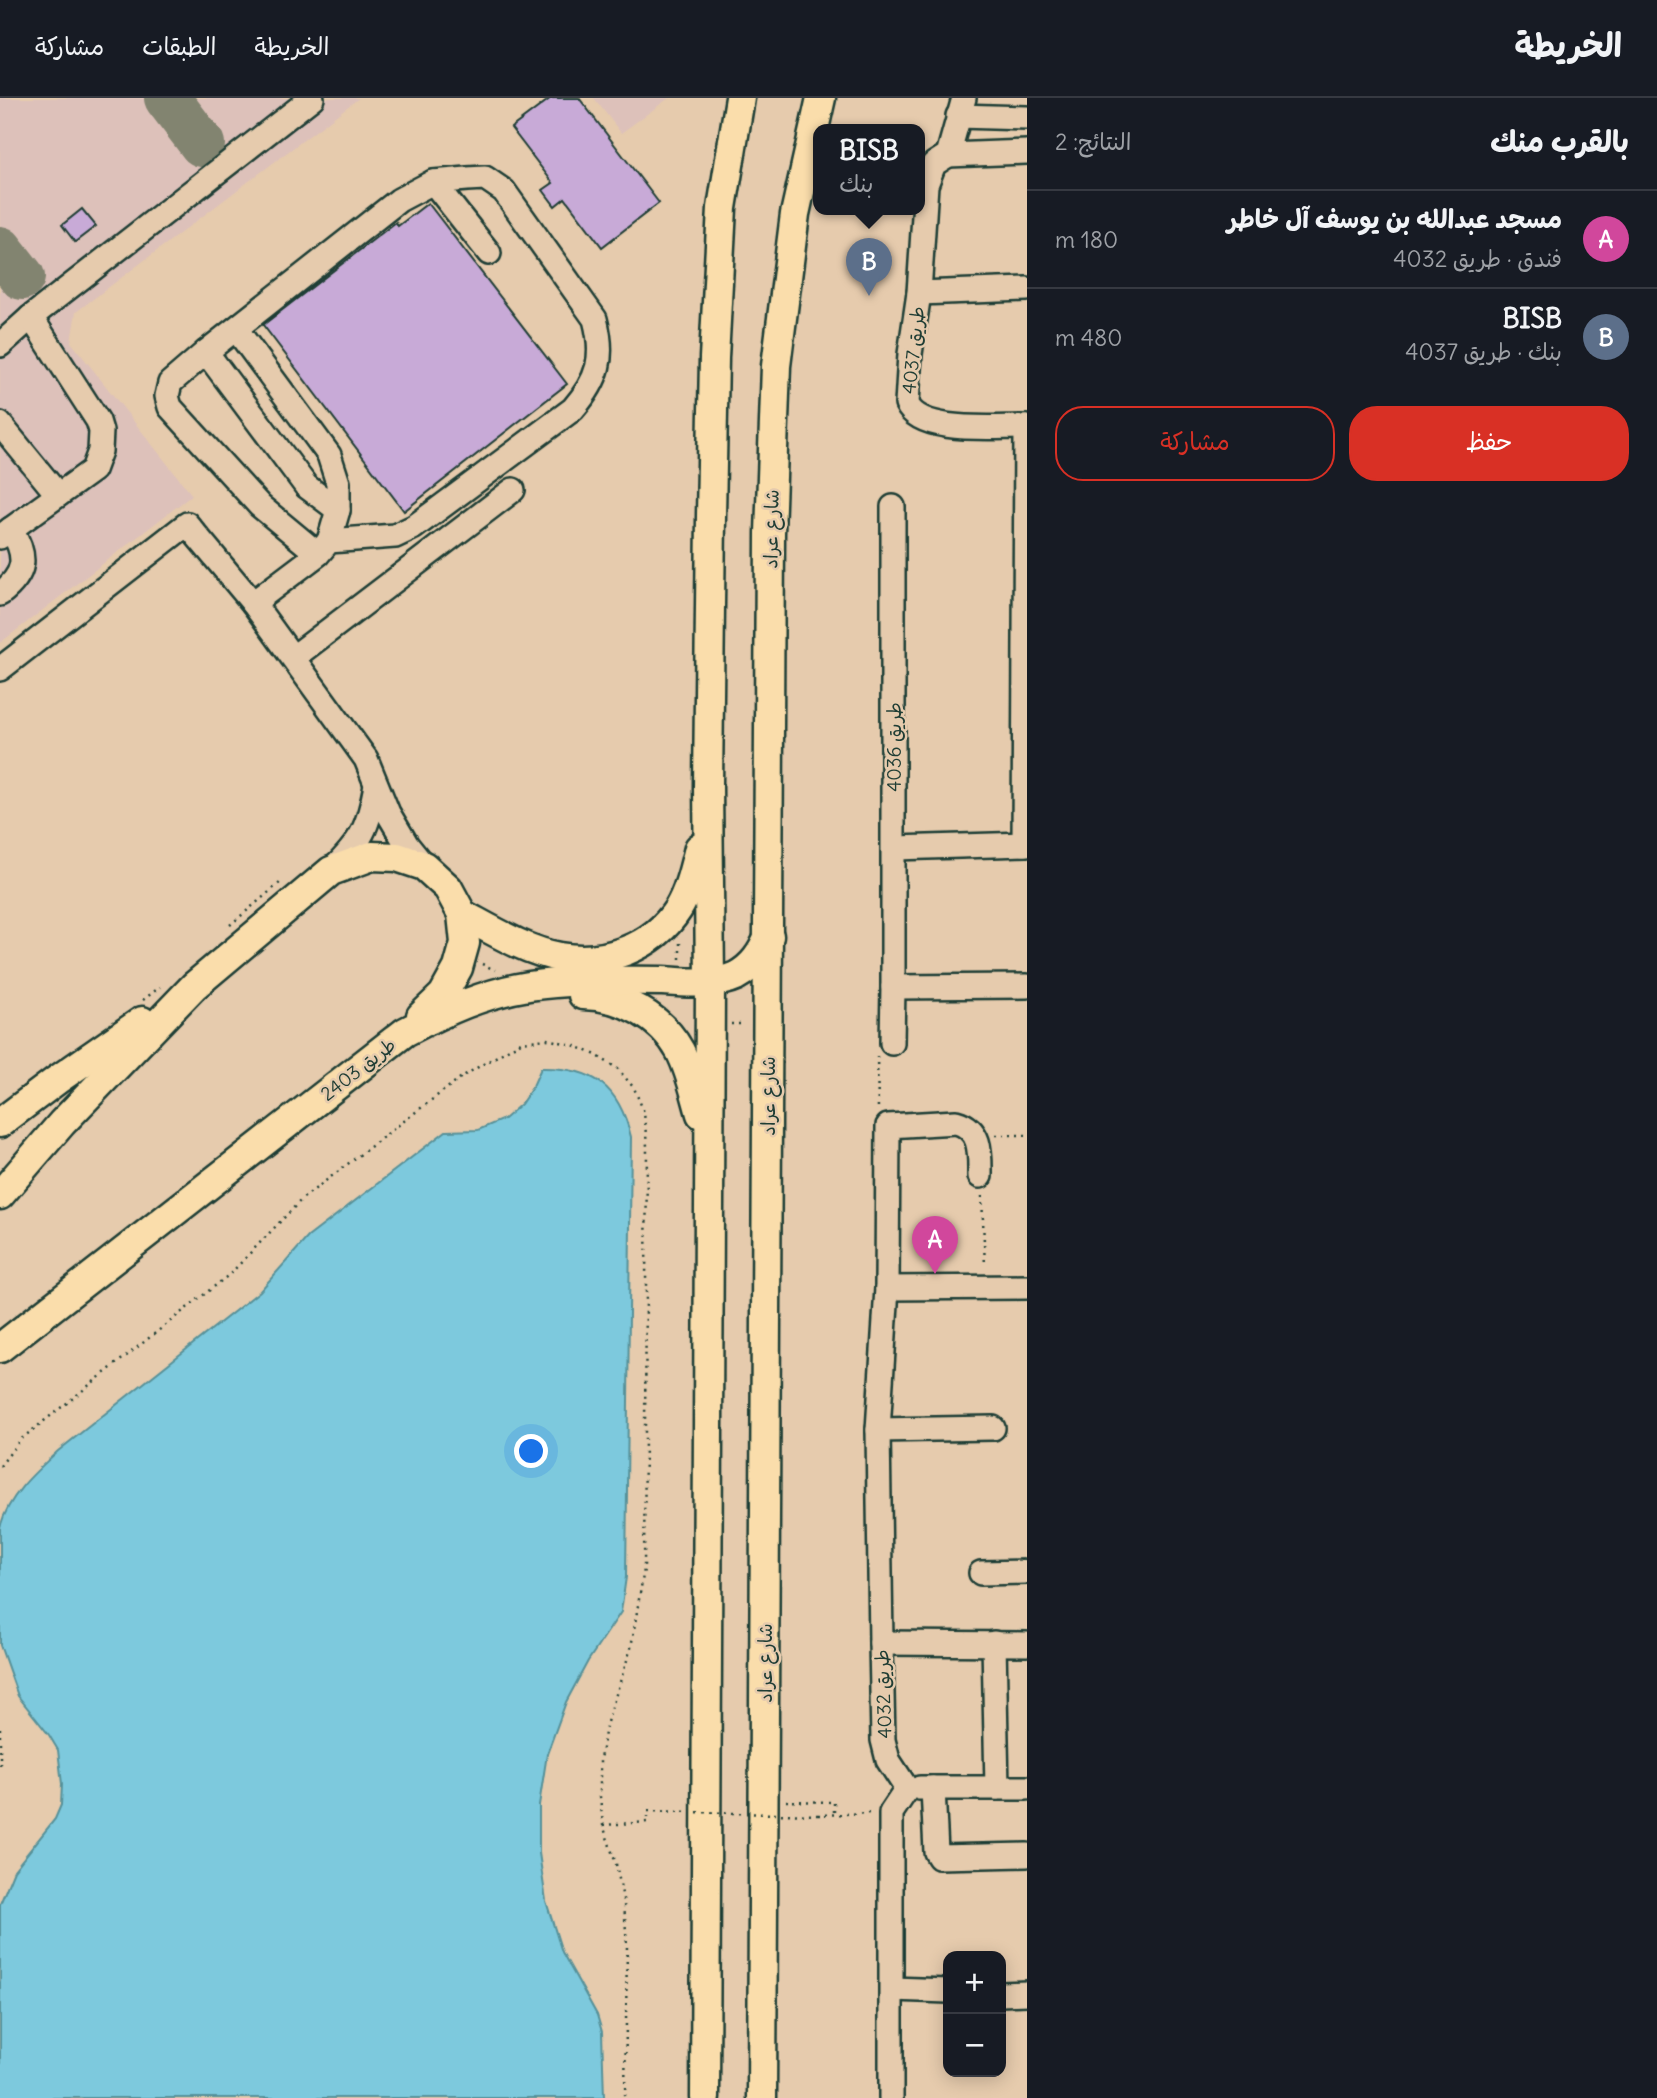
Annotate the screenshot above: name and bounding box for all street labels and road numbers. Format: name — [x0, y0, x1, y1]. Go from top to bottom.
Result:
street label: طريق 4037 — [896, 305, 930, 395]
street label: شارع عراد — [758, 489, 786, 569]
street label: طريق 4036 — [882, 702, 906, 792]
street label: طريق 2403 — [316, 1032, 400, 1106]
street label: شارع عراد — [756, 1056, 782, 1136]
street label: شارع عراد — [753, 1623, 779, 1703]
street label: طريق 4032 — [869, 1649, 897, 1739]

